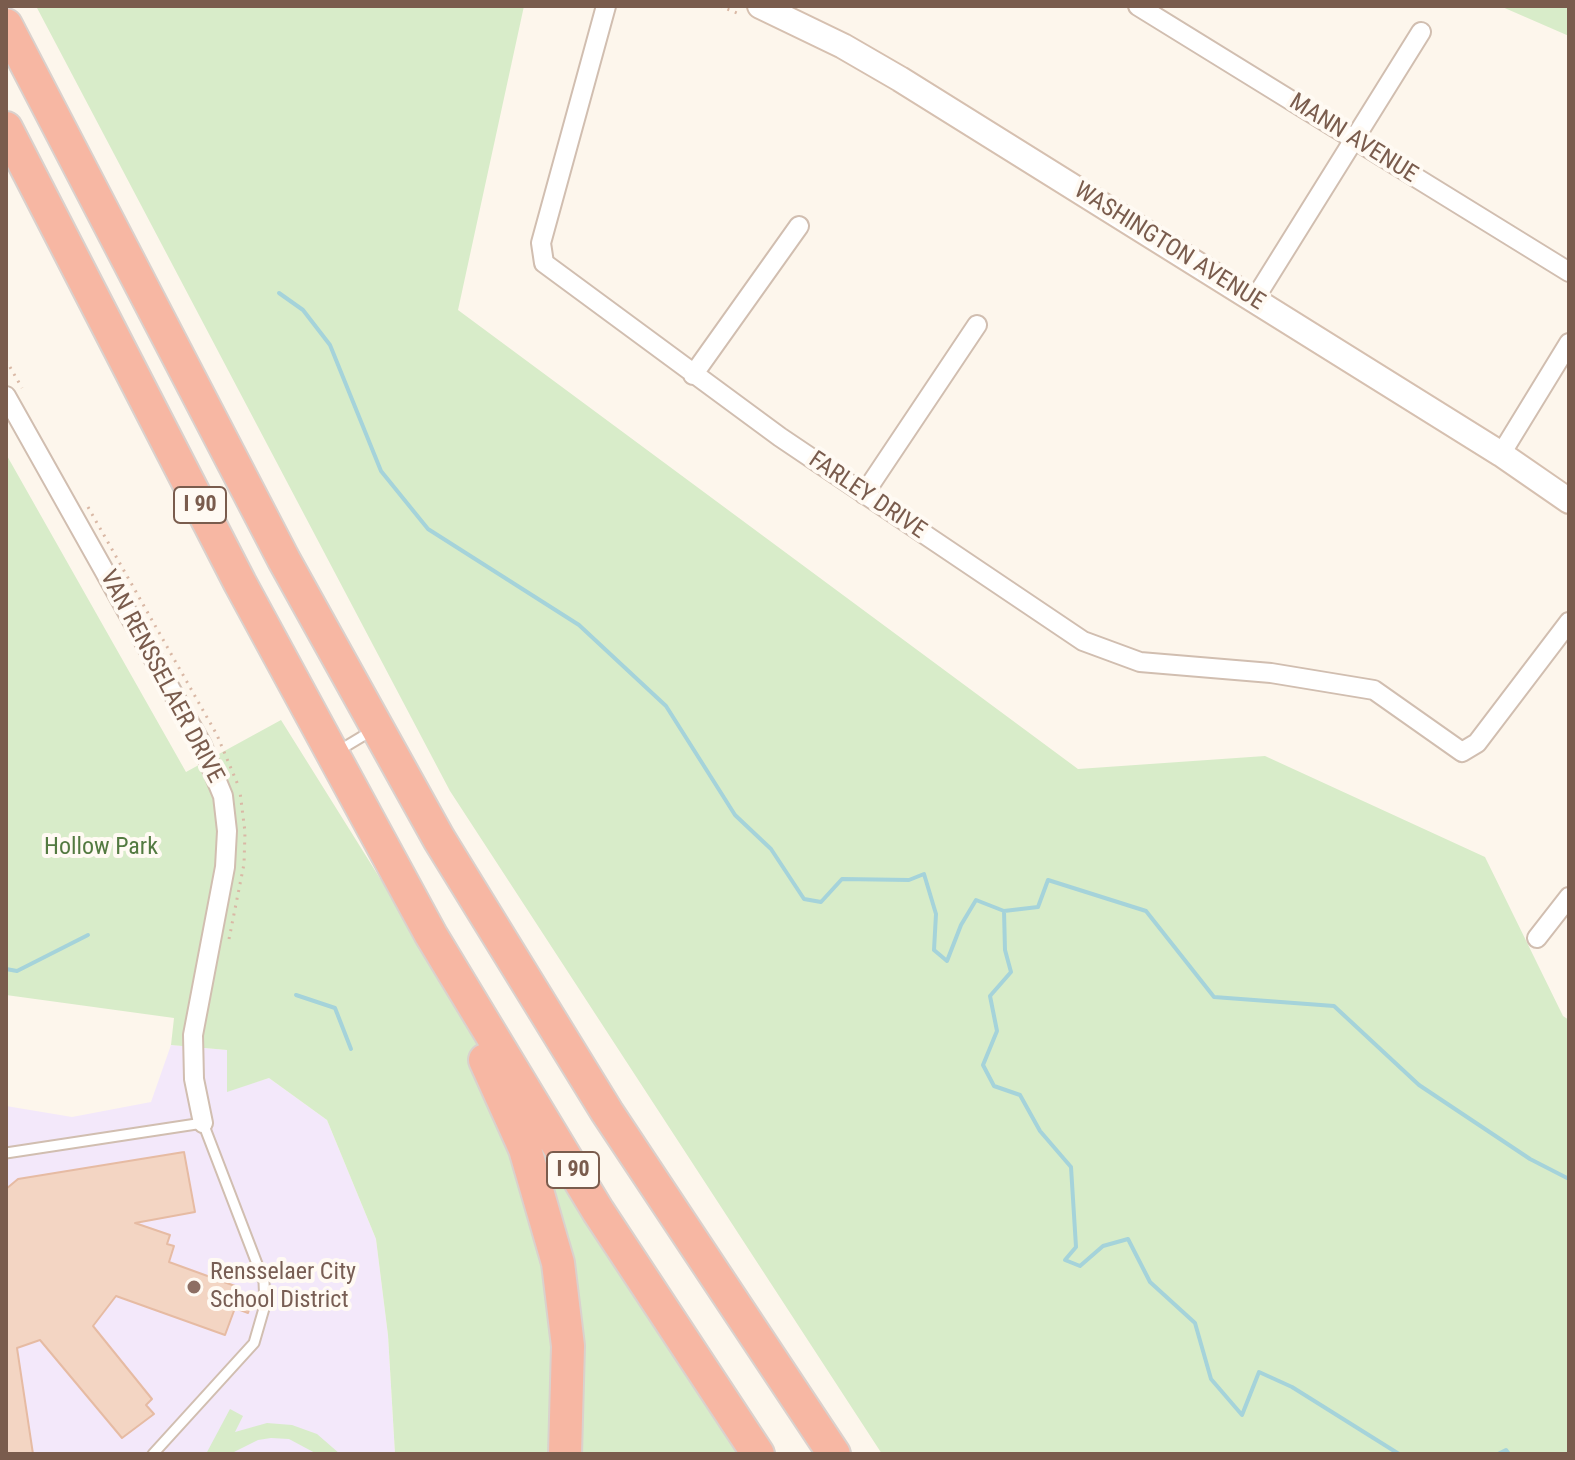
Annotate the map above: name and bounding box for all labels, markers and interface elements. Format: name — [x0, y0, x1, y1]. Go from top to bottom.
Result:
street label: MANN AVENUE — [1283, 88, 1423, 190]
street label: WASHINGTON AVENUE — [1068, 177, 1270, 317]
street label: FARLEY DRIVE — [803, 446, 931, 546]
road number: I 90 — [174, 487, 226, 523]
street label: VAN RENSSELAER DRIVE — [93, 566, 229, 788]
park label: Hollow Park — [44, 834, 158, 862]
road number: I 90 — [547, 1152, 599, 1188]
place label: Rensselaer City School District — [210, 1259, 356, 1315]
marker: Rensselaer City School District — [185, 1278, 203, 1296]

